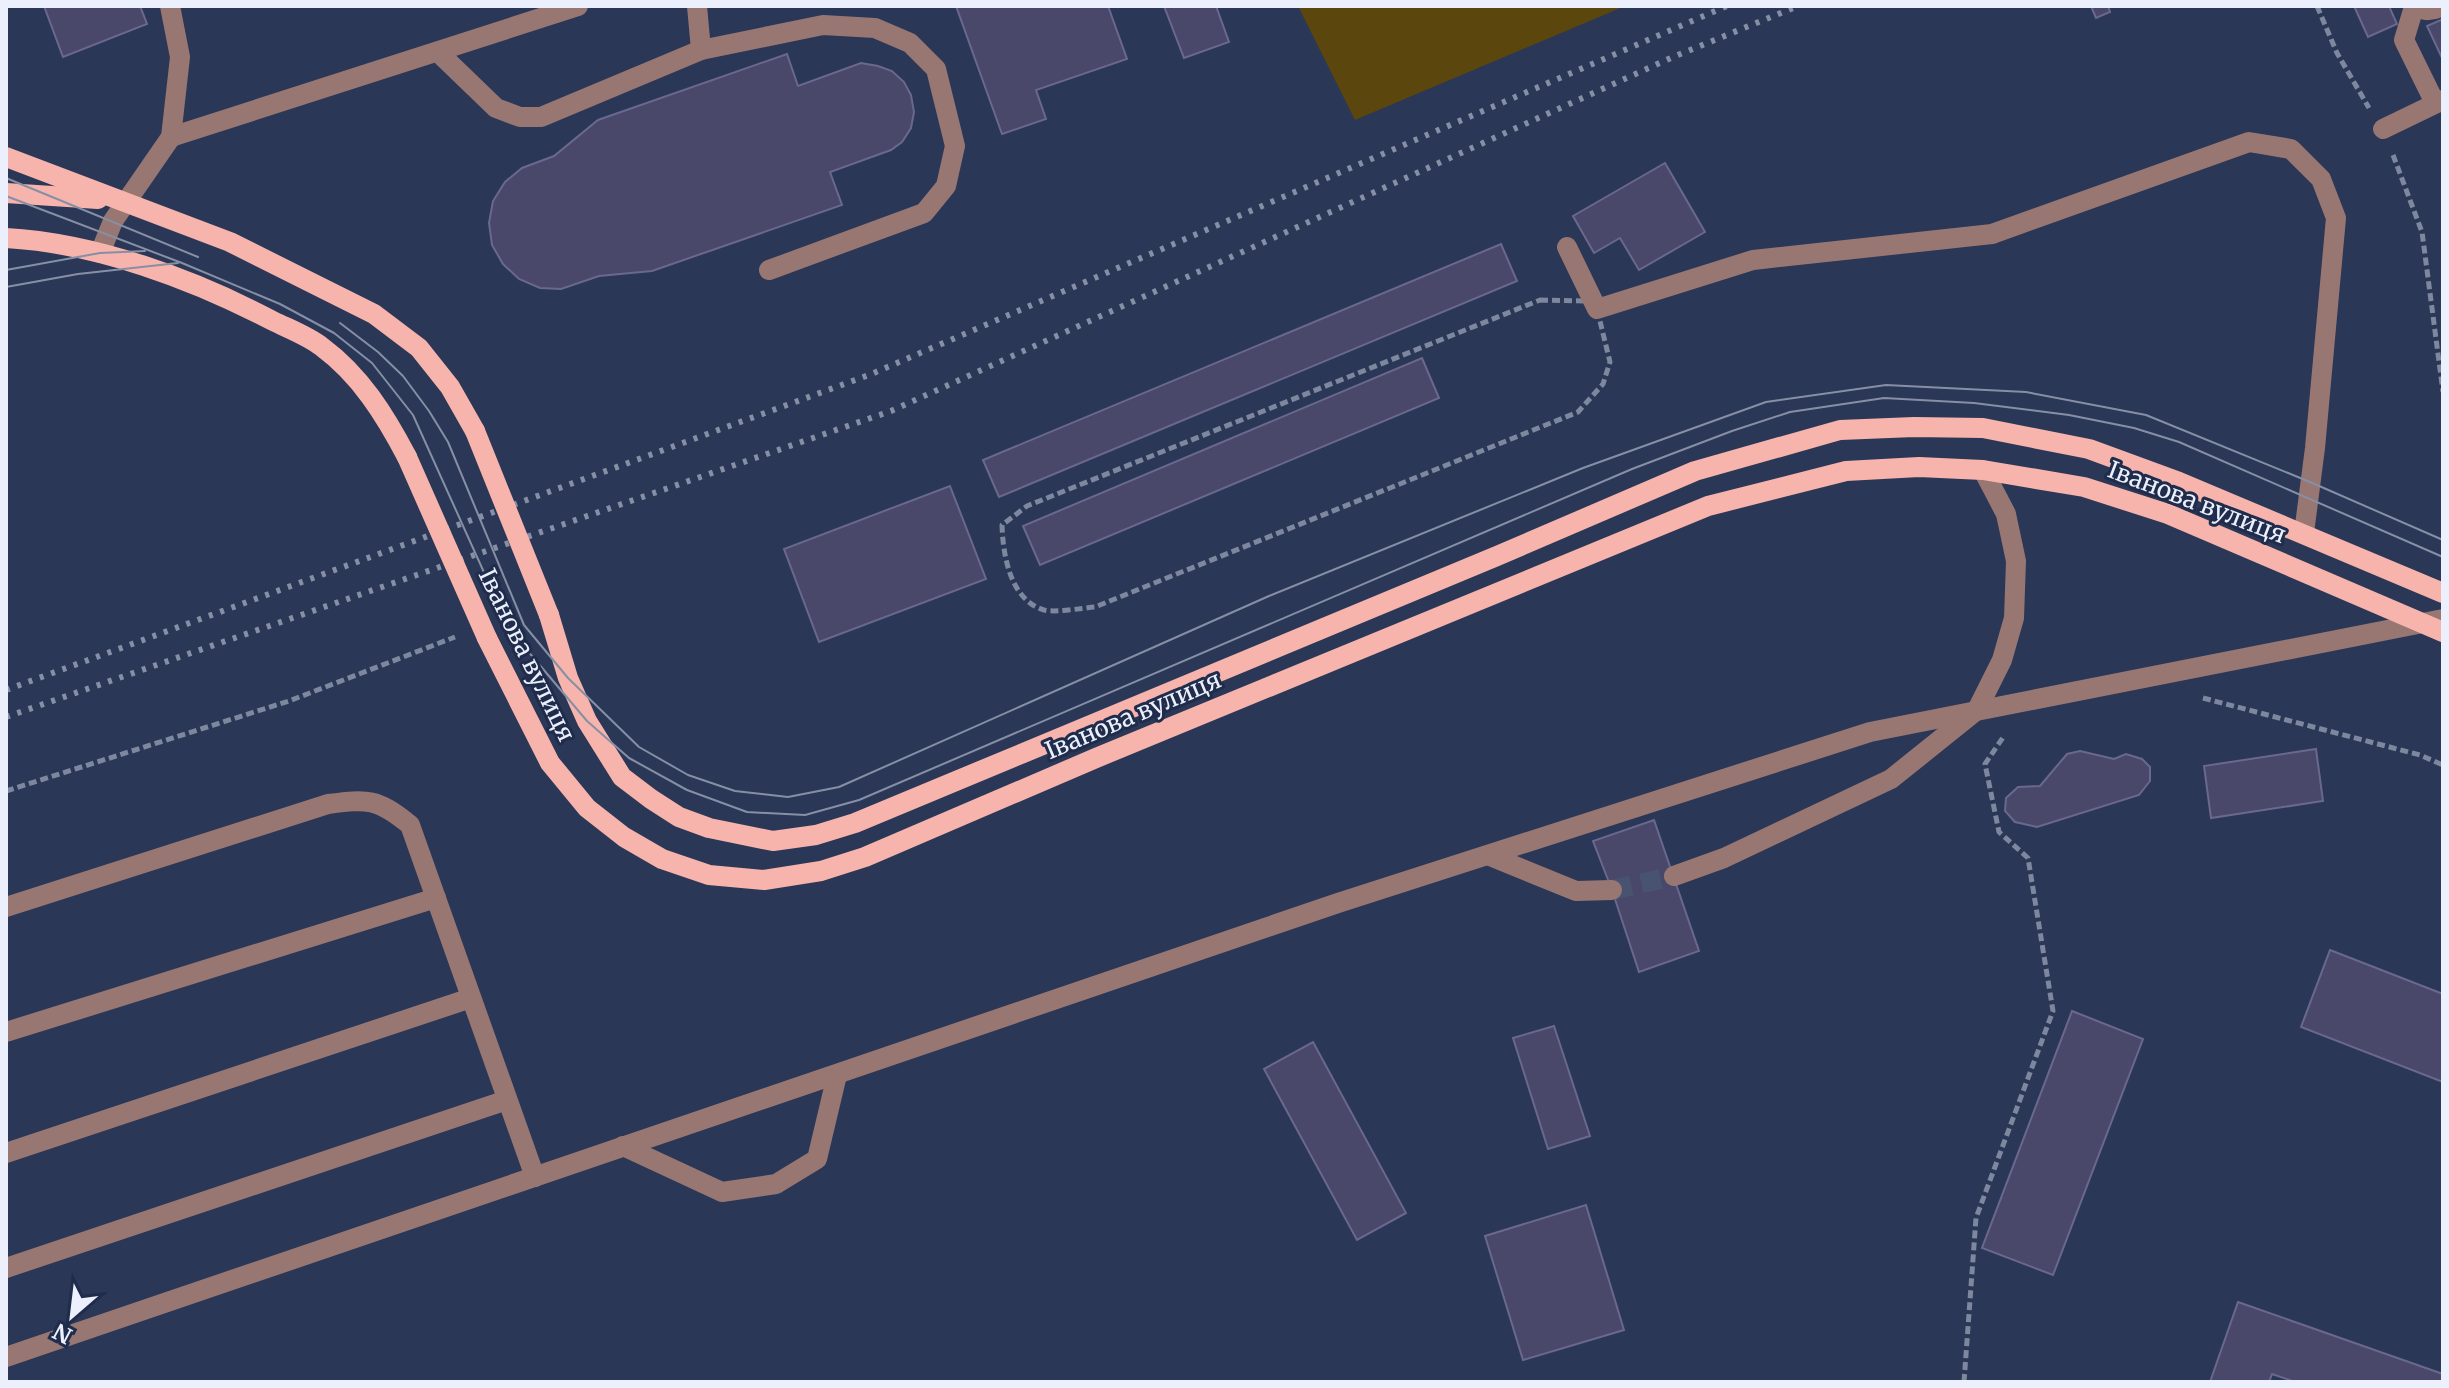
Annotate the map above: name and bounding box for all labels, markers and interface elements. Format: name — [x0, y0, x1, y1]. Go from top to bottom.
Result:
street label: Іванова вулиця — [2104, 454, 2290, 550]
street label: Іванова вулиця — [472, 564, 582, 746]
street label: Іванова вулиця — [1040, 664, 1226, 766]
north arrow — [32, 1276, 112, 1356]
text: N — [48, 1317, 77, 1350]

